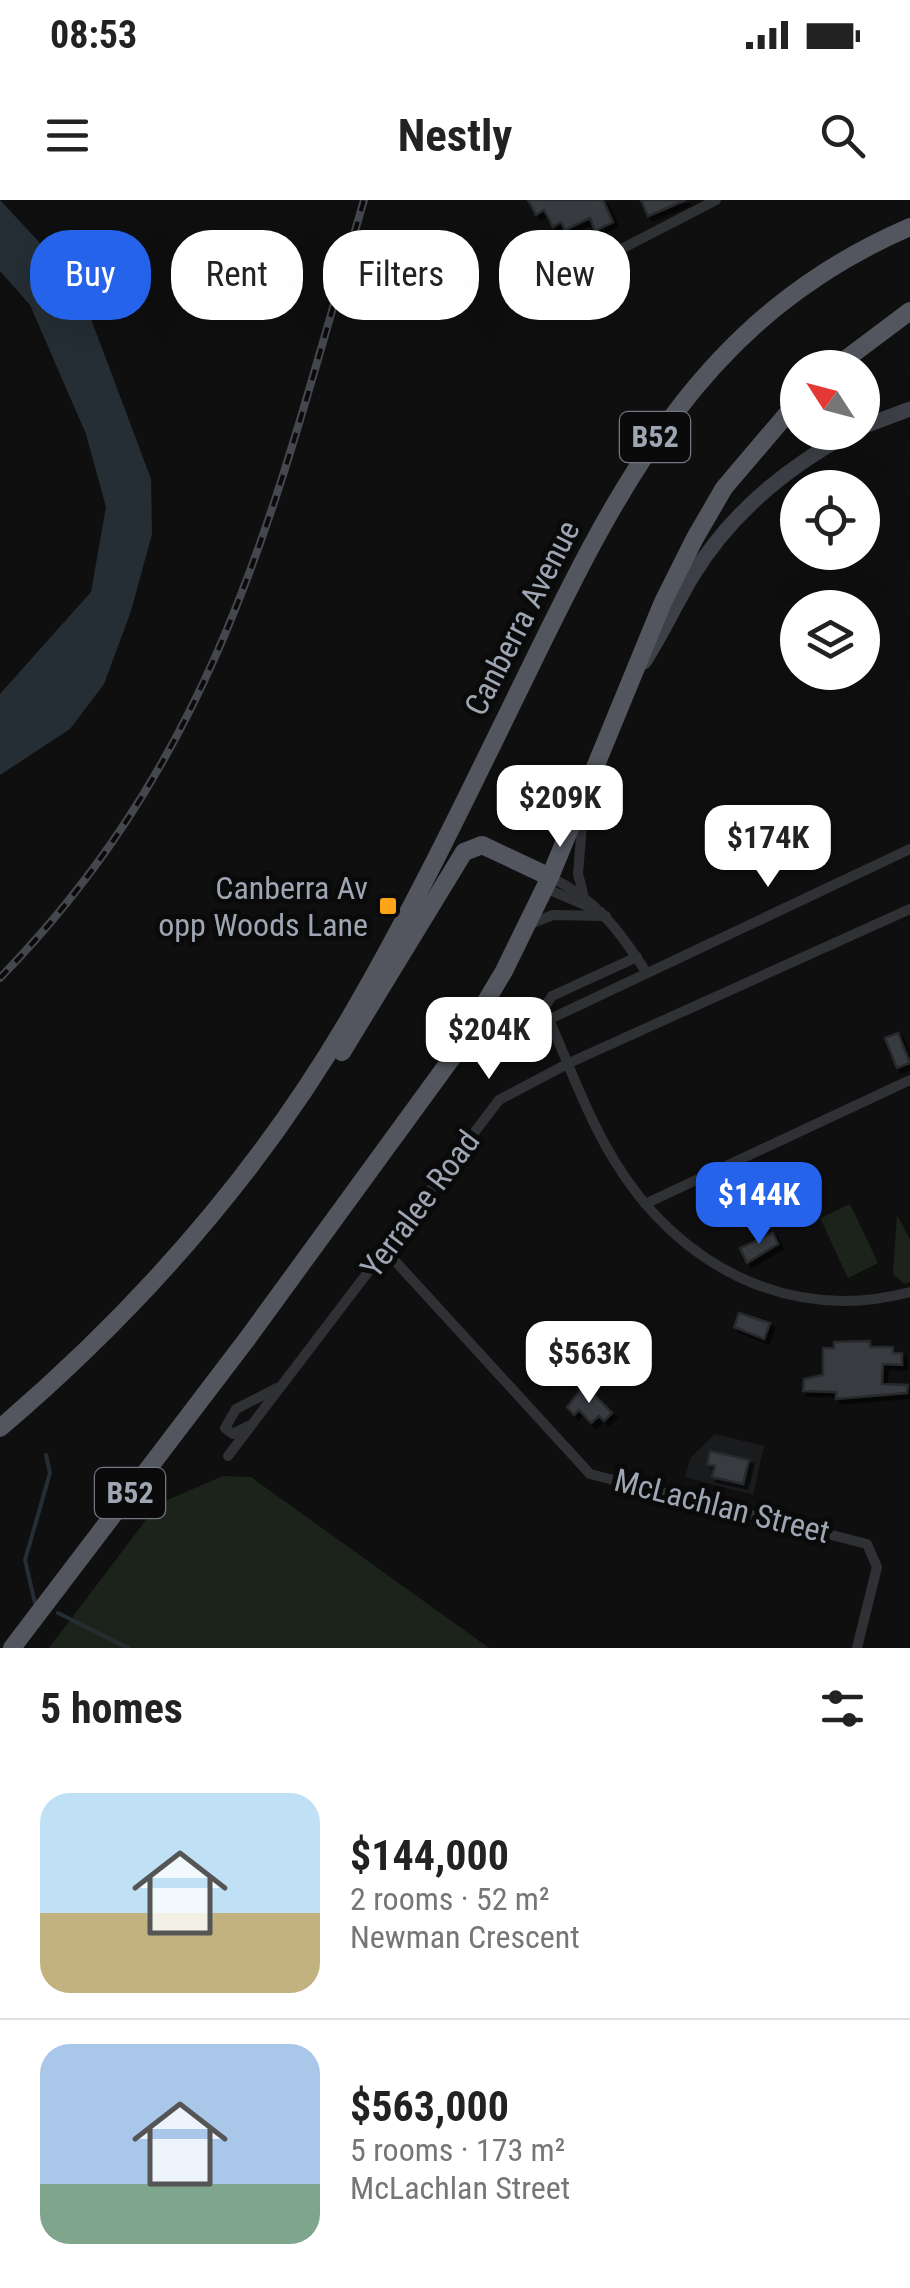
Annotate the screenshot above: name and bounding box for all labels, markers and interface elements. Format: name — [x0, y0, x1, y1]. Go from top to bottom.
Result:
text: 08:53 — [50, 13, 137, 57]
icon: menu — [40, 108, 95, 163]
icon: search — [815, 108, 870, 163]
text: Nestly — [398, 109, 512, 162]
chip: Buy — [30, 230, 151, 320]
chip: Rent — [171, 230, 303, 320]
chip: Filters — [323, 230, 479, 320]
chip: New — [499, 230, 630, 320]
north arrow — [780, 350, 880, 450]
map controls — [780, 350, 880, 690]
road number: B52 — [620, 412, 690, 462]
button: locate — [780, 470, 880, 570]
street label: Canberra Avenue — [457, 514, 587, 722]
button: layers — [780, 590, 880, 690]
pin: $209K — [490, 765, 630, 850]
text: $209K — [519, 778, 601, 816]
pin: $174K — [698, 805, 838, 890]
text: $174K — [727, 818, 809, 856]
place label: Canberra Av opp Woods Lane — [158, 869, 368, 944]
marker: Canberra Av opp Woods Lane — [377, 895, 399, 917]
pin: $204K — [419, 997, 559, 1082]
text: $204K — [448, 1010, 530, 1048]
street label: Yerralee Road — [352, 1123, 488, 1285]
pin: $144K — [689, 1162, 829, 1247]
text: $144K — [718, 1175, 800, 1213]
pin: $563K — [519, 1321, 659, 1406]
text: $563K — [548, 1334, 630, 1372]
street label: McLachlan Street — [611, 1461, 833, 1551]
road number: B52 — [95, 1468, 165, 1518]
icon: filters — [815, 1681, 870, 1736]
text: 5 homes — [40, 1684, 183, 1733]
text: $144,000 — [350, 1831, 509, 1880]
icon: home — [120, 1833, 240, 1953]
text: 2 rooms · 52 m² — [350, 1880, 549, 1918]
text: Newman Crescent — [350, 1918, 580, 1956]
text: $563,000 — [350, 2082, 509, 2131]
icon: home — [120, 2084, 240, 2204]
text: 5 rooms · 173 m² — [350, 2131, 565, 2169]
text: McLachlan Street — [350, 2169, 570, 2207]

